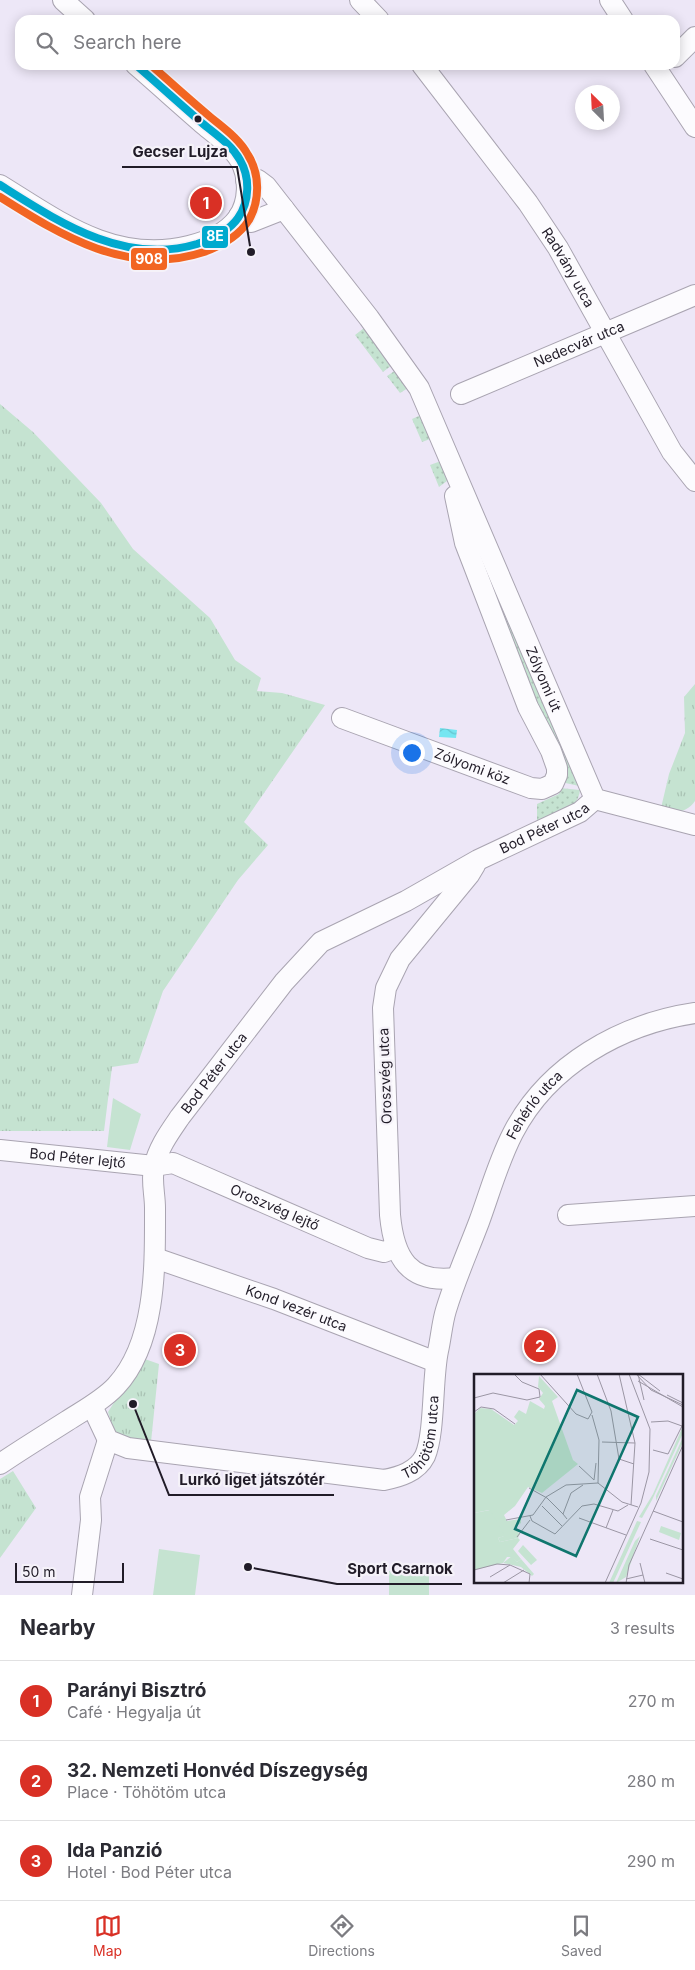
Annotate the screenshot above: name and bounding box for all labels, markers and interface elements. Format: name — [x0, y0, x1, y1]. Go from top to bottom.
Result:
search box — [15, 15, 680, 70]
icon: search — [33, 29, 61, 57]
text: Search here — [73, 31, 182, 54]
north arrow — [575, 85, 620, 130]
unlabelled marker — [193, 114, 203, 124]
callout: Gecser Lujza — [122, 137, 237, 167]
text: Gecser Lujza — [132, 142, 228, 161]
pin: 1 — [190, 184, 222, 222]
street label: Radvány utca — [539, 224, 598, 310]
line badge: 8E — [201, 225, 229, 249]
text: 8E — [206, 227, 224, 244]
line badge: 908 — [130, 247, 168, 271]
text: 908 — [135, 250, 163, 267]
street label: Nedecvár utca — [531, 317, 627, 370]
street label: Zólyomi út — [523, 644, 566, 714]
your location — [399, 740, 425, 766]
street label: Zólyomi köz — [432, 744, 513, 788]
street label: Bod Péter utca — [496, 799, 593, 857]
street label: Oroszvég utca — [374, 1028, 395, 1124]
street label: Bod Péter utca — [177, 1029, 250, 1116]
street label: Fehérló utca — [502, 1067, 566, 1142]
street label: Bod Péter lejtő — [29, 1144, 127, 1171]
street label: Oroszvég lejtő — [228, 1180, 322, 1234]
street label: Kond vezér utca — [243, 1281, 350, 1335]
pin: 2 — [524, 1327, 556, 1365]
pin: 3 — [164, 1331, 196, 1369]
inset map — [474, 1374, 682, 1582]
street label: Töhötöm utca — [399, 1395, 442, 1482]
callout: Lurkó liget játszótér — [169, 1465, 334, 1495]
text: Lurkó liget játszótér — [179, 1470, 325, 1489]
callout: Sport Csarnok — [337, 1554, 462, 1584]
text: Sport Csarnok — [347, 1559, 453, 1578]
scale bar — [15, 1560, 124, 1583]
text: 50 m — [22, 1563, 56, 1580]
text: Nearby — [20, 1615, 95, 1640]
text: 3 results — [610, 1618, 675, 1638]
text: Parányi Bisztró — [67, 1679, 206, 1702]
text: 1 — [33, 1691, 39, 1711]
text: 270 m — [628, 1691, 675, 1711]
text: Café · Hegyalja út — [67, 1702, 201, 1722]
text: 32. Nemzeti Honvéd Díszegység — [67, 1759, 368, 1782]
text: 2 — [31, 1771, 41, 1791]
text: 280 m — [627, 1771, 675, 1791]
text: Place · Töhötöm utca — [67, 1782, 226, 1802]
text: Ida Panzió — [67, 1839, 162, 1862]
text: 3 — [31, 1851, 41, 1871]
text: 290 m — [627, 1851, 675, 1871]
text: Hotel · Bod Péter utca — [67, 1862, 232, 1882]
tab: Map — [93, 1912, 122, 1959]
tab: Directions — [308, 1912, 375, 1959]
tab: Saved — [561, 1912, 602, 1959]

